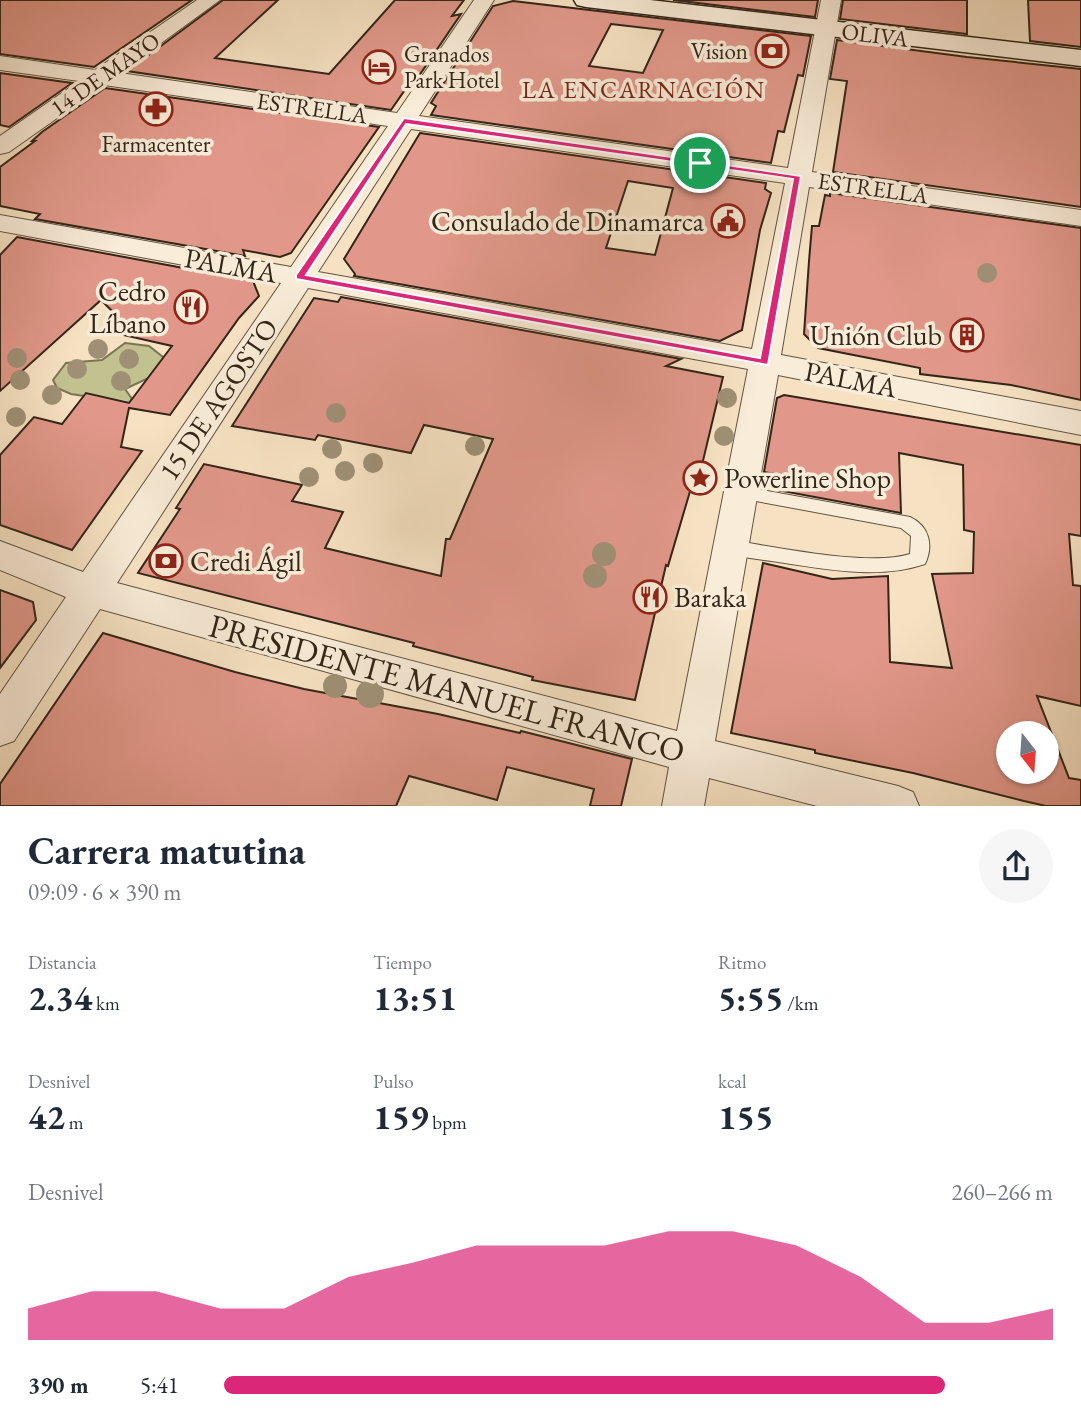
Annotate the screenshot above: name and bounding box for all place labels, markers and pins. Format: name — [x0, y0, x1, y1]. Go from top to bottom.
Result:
bank icon: Vision — [753, 32, 791, 70]
place label: Vision — [691, 36, 748, 66]
place label: Granados Park Hotel — [404, 39, 500, 95]
hotel icon: Granados Park Hotel — [360, 48, 398, 86]
pharmacy icon: Farmacenter — [137, 90, 175, 128]
place label: Farmacenter — [102, 129, 211, 159]
pin — [670, 133, 730, 193]
public building icon: Consulado de Dinamarca — [709, 202, 747, 240]
place label: Consulado de Dinamarca — [431, 203, 705, 239]
place label: Cedro Líbano — [89, 273, 166, 341]
restaurant icon: Cedro Líbano — [172, 288, 210, 326]
building icon: Unión Club — [948, 316, 986, 354]
place label: Unión Club — [810, 317, 942, 353]
place icon: Powerline Shop — [681, 459, 719, 497]
place label: Powerline Shop — [724, 460, 891, 496]
bank icon: Credi Ágil — [147, 542, 185, 580]
place label: Credi Ágil — [190, 543, 302, 579]
restaurant icon: Baraka — [631, 578, 669, 616]
place label: Baraka — [674, 579, 747, 615]

